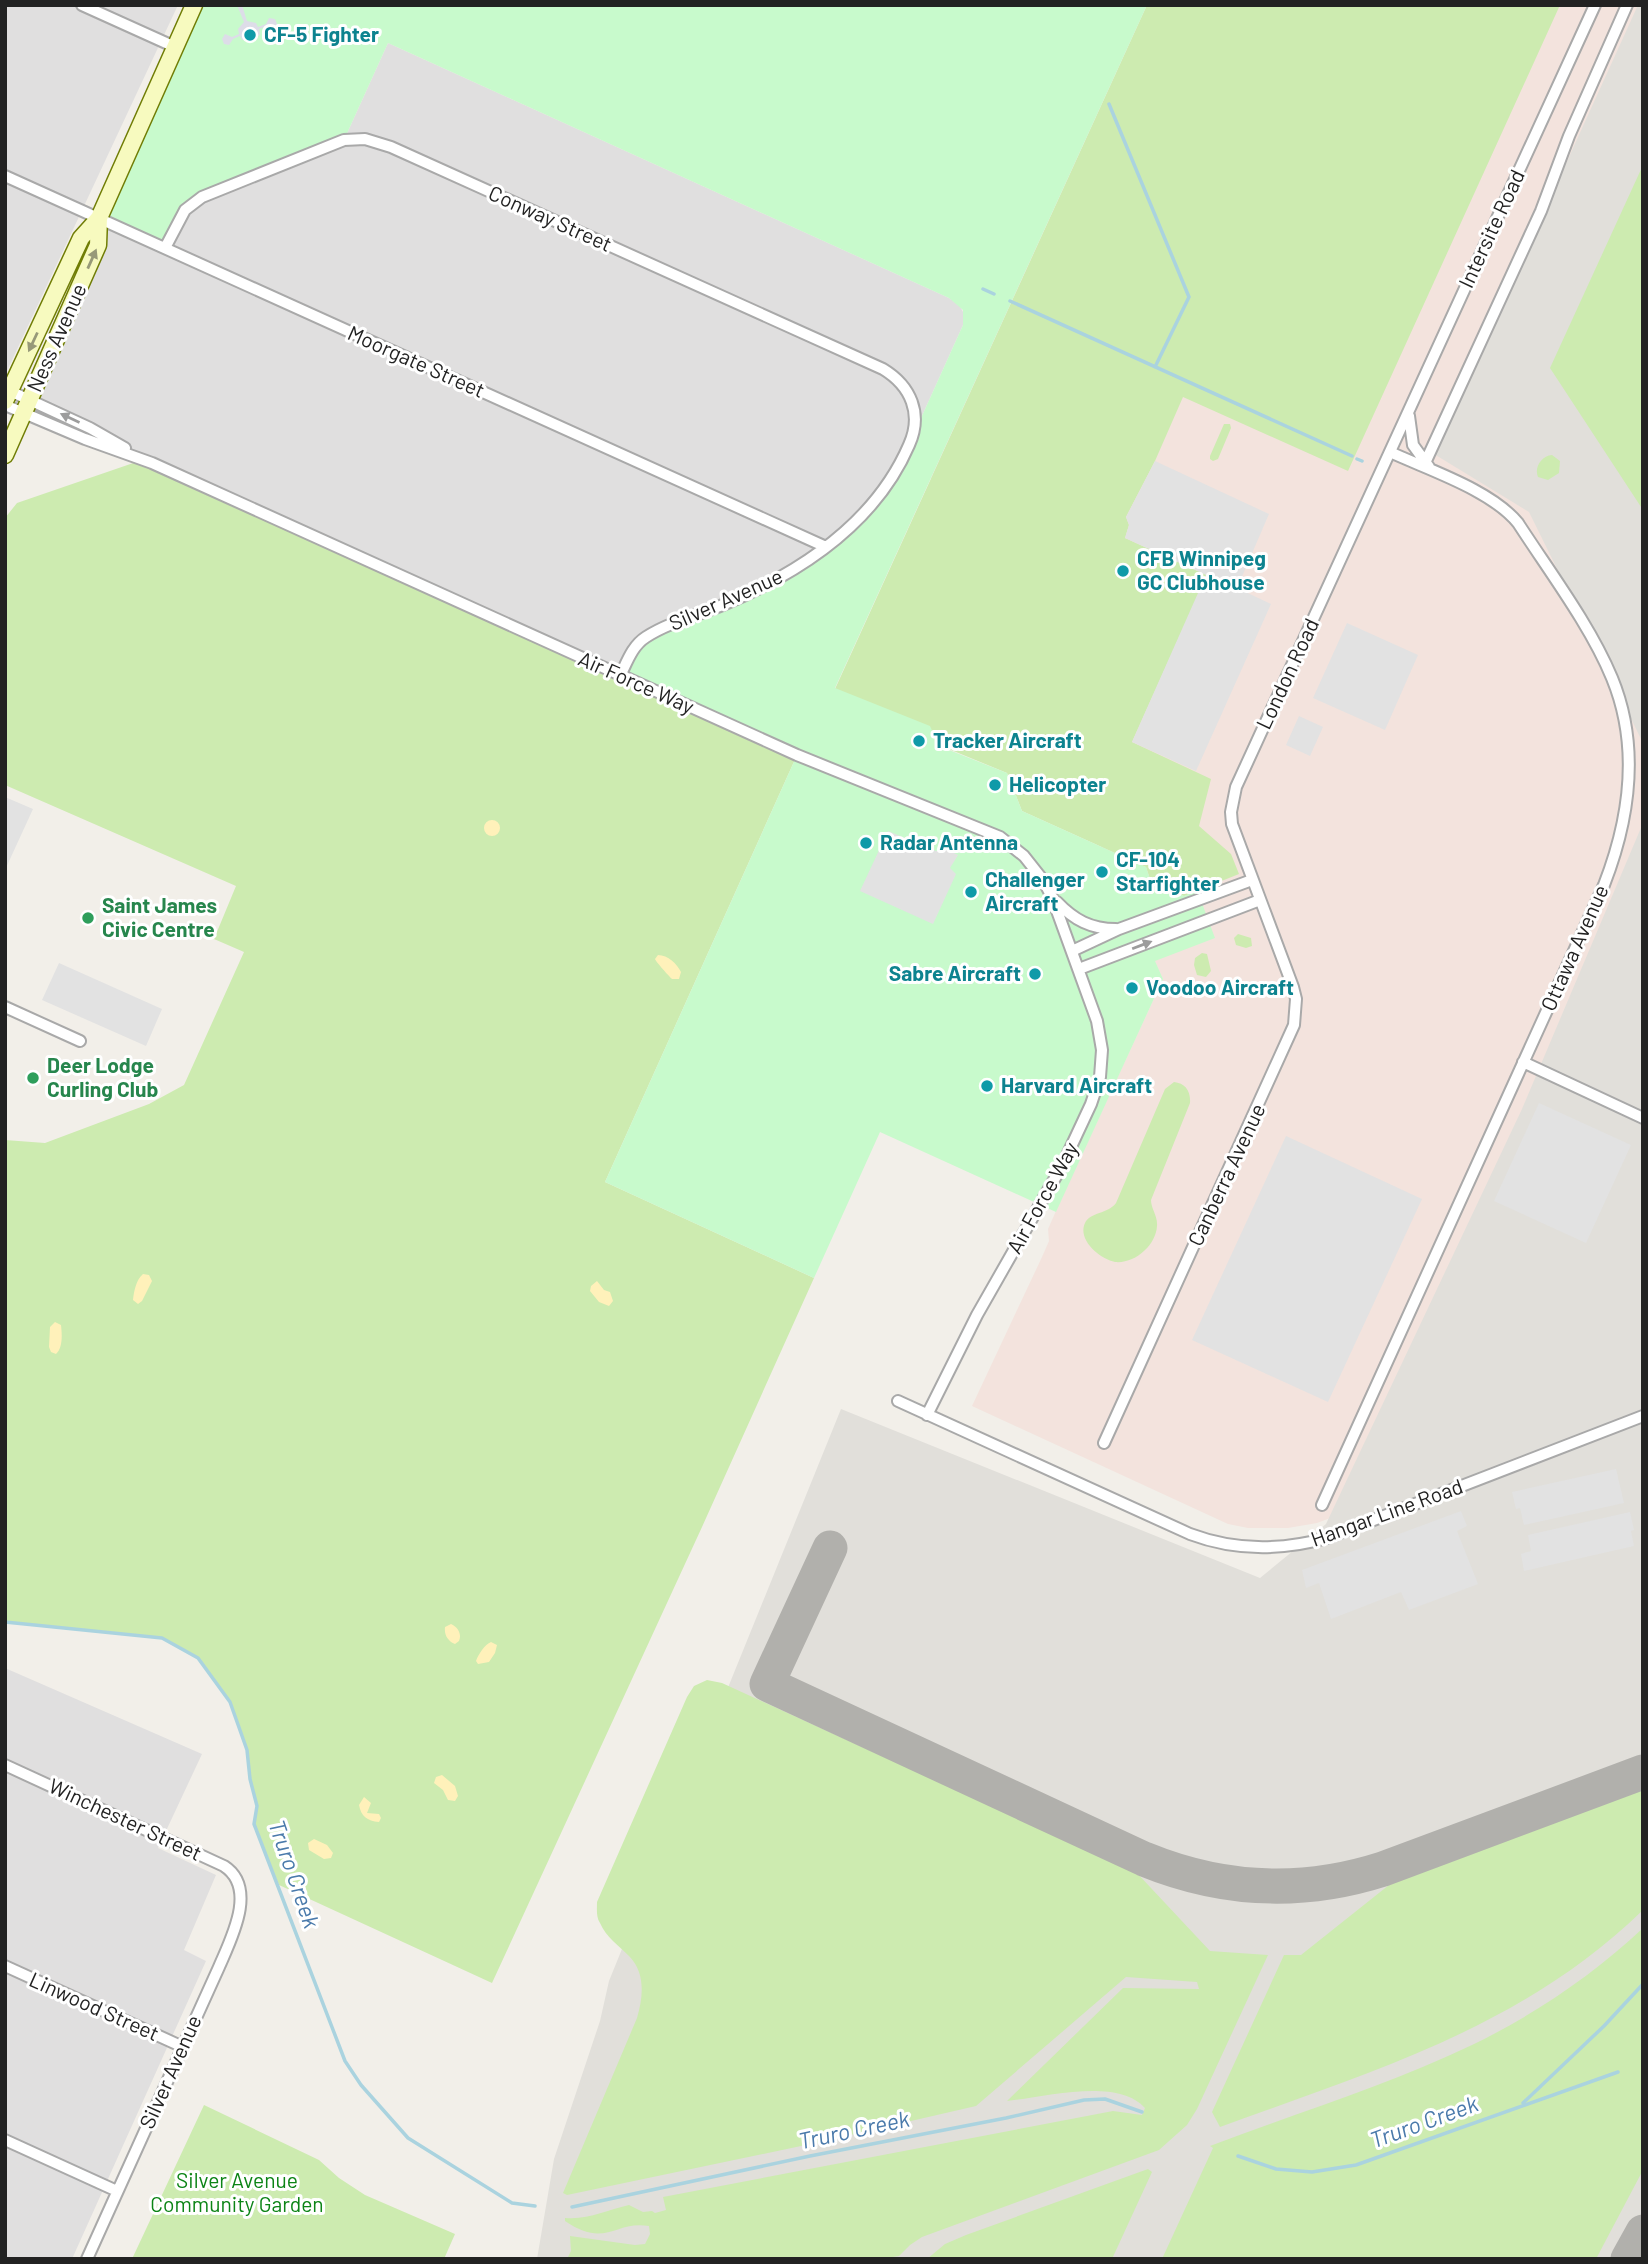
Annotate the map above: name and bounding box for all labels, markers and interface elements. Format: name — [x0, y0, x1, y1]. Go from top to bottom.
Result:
place label: CF-5 Fighter — [264, 21, 379, 46]
marker: CF-5 Fighter — [242, 27, 258, 43]
street label: Intersite Road — [1452, 165, 1529, 291]
street label: Conway Street — [485, 179, 616, 256]
one-way arrow — [87, 248, 98, 269]
street label: Ness Avenue — [21, 279, 91, 395]
street label: Moorgate Street — [344, 319, 489, 402]
one-way arrow — [27, 332, 38, 352]
one-way arrow — [60, 413, 81, 424]
place label: CFB Winnipeg GC Clubhouse — [1137, 545, 1266, 594]
street label: Silver Avenue — [665, 562, 786, 635]
marker: CFB Winnipeg GC Clubhouse — [1115, 563, 1131, 579]
street label: London Road — [1250, 614, 1323, 733]
street label: Air Force Way — [575, 645, 699, 718]
place label: Tracker Aircraft — [933, 727, 1082, 752]
marker: Tracker Aircraft — [911, 733, 927, 749]
place label: Helicopter — [1009, 771, 1106, 796]
marker: Helicopter — [987, 777, 1003, 793]
place label: Radar Antenna — [880, 829, 1018, 854]
marker: Radar Antenna — [858, 835, 874, 851]
place label: CF-104 Starfighter — [1116, 846, 1220, 895]
marker: CF-104 Starfighter — [1094, 864, 1110, 880]
place label: Challenger Aircraft — [985, 866, 1085, 915]
street label: Ottawa Avenue — [1535, 880, 1613, 1014]
marker: Challenger Aircraft — [963, 884, 979, 900]
place label: Saint James Civic Centre — [102, 892, 217, 941]
marker: Saint James Civic Centre — [80, 910, 96, 926]
one-way arrow — [1132, 939, 1153, 950]
place label: Sabre Aircraft — [889, 960, 1021, 985]
marker: Sabre Aircraft — [1027, 966, 1043, 982]
place label: Voodoo Aircraft — [1146, 974, 1294, 999]
marker: Voodoo Aircraft — [1124, 980, 1140, 996]
place label: Deer Lodge Curling Club — [47, 1052, 158, 1101]
marker: Deer Lodge Curling Club — [25, 1070, 41, 1086]
place label: Harvard Aircraft — [1001, 1072, 1152, 1097]
marker: Harvard Aircraft — [979, 1078, 995, 1094]
street label: Canberra Avenue — [1182, 1099, 1270, 1249]
street label: Air Force Way — [1001, 1137, 1083, 1258]
street label: Hangar Line Road — [1307, 1473, 1466, 1551]
street label: Winchester Street — [45, 1772, 206, 1865]
water label: Truro Creek — [263, 1816, 327, 1932]
street label: Linwood Street — [26, 1966, 163, 2045]
street label: Silver Avenue — [133, 2011, 206, 2132]
water label: Truro Creek — [1366, 2089, 1481, 2153]
water label: Truro Creek — [796, 2104, 912, 2154]
park label: Silver Avenue Community Garden — [150, 2167, 324, 2216]

